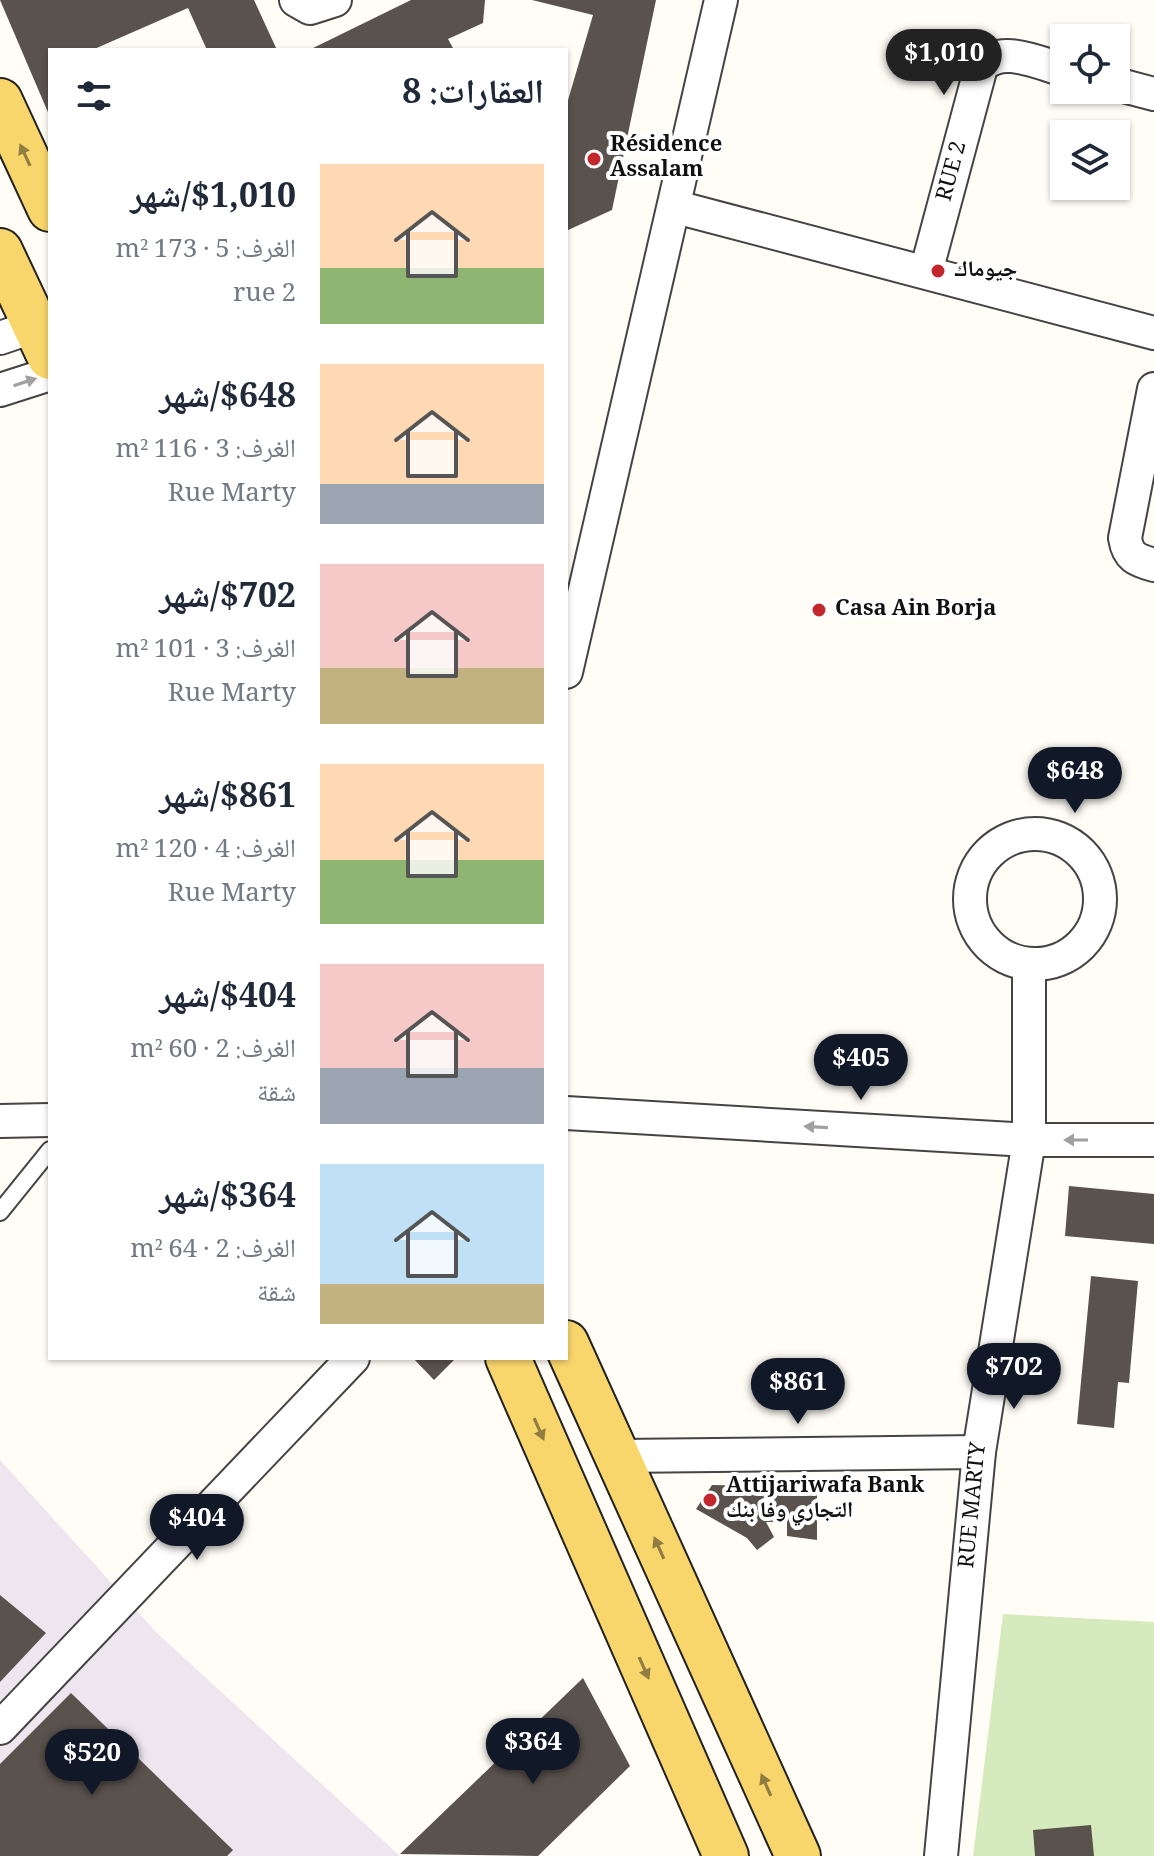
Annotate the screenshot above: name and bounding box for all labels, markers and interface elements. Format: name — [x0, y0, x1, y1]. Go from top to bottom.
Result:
map controls — [1050, 24, 1130, 200]
button: locate — [1050, 24, 1130, 104]
pin: $1,010 — [879, 29, 1009, 97]
text: $1,010 — [904, 33, 984, 77]
text: العقارات: 8 — [402, 67, 544, 125]
icon: filters — [72, 74, 116, 118]
button: layers — [1050, 120, 1130, 200]
place label: Résidence Assalam — [610, 127, 722, 190]
street label: RUE 2 — [927, 137, 979, 206]
one-way arrow — [18, 143, 32, 167]
marker: Résidence Assalam — [585, 150, 603, 168]
text: $1,010/شهر — [130, 171, 296, 229]
icon: home — [384, 196, 480, 292]
text: الغرف: 5 · 173 m² — [116, 229, 296, 273]
place label: جيوماك — [954, 252, 1017, 290]
marker: جيوماك — [929, 262, 947, 280]
text: rue 2 — [233, 273, 296, 317]
text: $648/شهر — [159, 371, 296, 429]
one-way arrow — [13, 375, 37, 387]
icon: home — [384, 396, 480, 492]
text: الغرف: 3 · 116 m² — [116, 429, 296, 473]
text: Rue Marty — [168, 473, 296, 517]
text: $702/شهر — [159, 571, 296, 629]
place label: Casa Ain Borja — [835, 591, 996, 629]
icon: home — [384, 596, 480, 692]
marker: Casa Ain Borja — [810, 601, 828, 619]
text: الغرف: 3 · 101 m² — [116, 629, 296, 673]
text: Rue Marty — [168, 673, 296, 717]
pin: $648 — [1028, 747, 1122, 815]
text: $648 — [1046, 751, 1104, 795]
text: $861/شهر — [159, 771, 296, 829]
icon: home — [384, 796, 480, 892]
text: الغرف: 4 · 120 m² — [116, 829, 296, 873]
text: Rue Marty — [168, 873, 296, 917]
text: $404/شهر — [159, 971, 296, 1029]
icon: home — [384, 996, 480, 1092]
text: الغرف: 2 · 60 m² — [130, 1029, 296, 1073]
pin: $405 — [814, 1034, 908, 1102]
text: $405 — [832, 1038, 890, 1082]
text: شقة — [257, 1073, 296, 1117]
one-way arrow — [803, 1121, 828, 1134]
one-way arrow — [1063, 1134, 1088, 1146]
text: $364/شهر — [159, 1171, 296, 1229]
icon: home — [384, 1196, 480, 1292]
text: الغرف: 2 · 64 m² — [130, 1229, 296, 1273]
text: شقة — [257, 1273, 296, 1317]
pin: $702 — [967, 1343, 1061, 1411]
text: $702 — [985, 1347, 1043, 1391]
pin: $861 — [751, 1358, 845, 1426]
text: $861 — [769, 1362, 827, 1406]
one-way arrow — [533, 1418, 546, 1441]
street label: RUE MARTY — [949, 1440, 999, 1570]
place label: Attijariwafa Bank التجاري وفا بنك — [726, 1468, 924, 1531]
marker: Attijariwafa Bank التجاري وفا بنك — [701, 1491, 719, 1509]
pin: $404 — [150, 1494, 244, 1562]
text: $404 — [168, 1498, 226, 1542]
one-way arrow — [653, 1536, 666, 1559]
one-way arrow — [637, 1656, 650, 1680]
pin: $364 — [486, 1718, 580, 1786]
text: $364 — [504, 1722, 562, 1766]
pin: $520 — [45, 1729, 139, 1797]
text: $520 — [63, 1733, 121, 1777]
one-way arrow — [759, 1773, 772, 1797]

